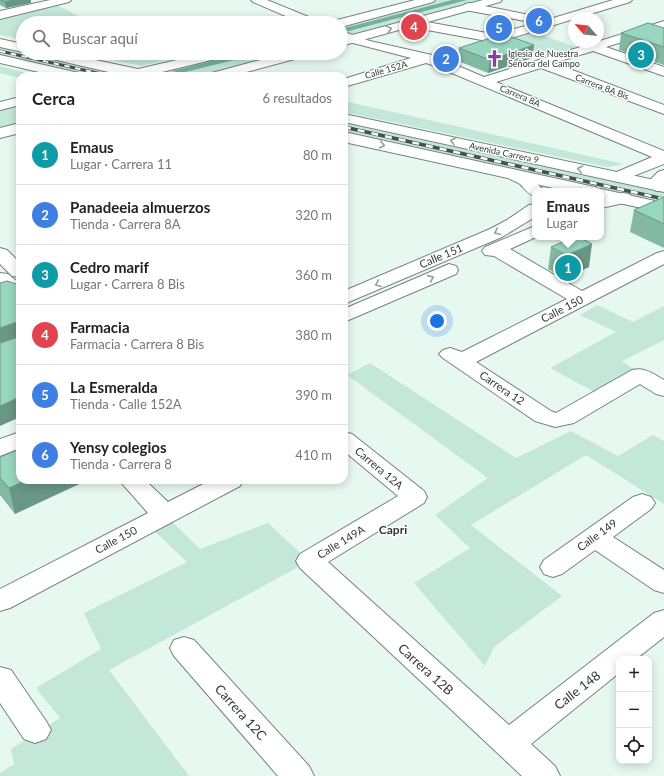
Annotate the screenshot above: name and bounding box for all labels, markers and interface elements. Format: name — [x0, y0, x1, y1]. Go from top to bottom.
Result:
pin: 6 — [526, 6, 552, 36]
pin: 4 — [401, 12, 427, 42]
north arrow — [568, 12, 604, 48]
pin: 5 — [486, 13, 512, 43]
search box — [16, 16, 348, 60]
one-way arrow — [385, 25, 392, 34]
icon: search — [30, 27, 52, 49]
text: Buscar aquí — [62, 29, 138, 47]
pin: 3 — [628, 40, 654, 70]
pin: 2 — [433, 44, 459, 74]
place label: Iglesia de Nuestra Señora del Campo — [508, 48, 580, 69]
church icon: Iglesia de Nuestra Señora del Campo — [485, 49, 505, 69]
street label: Calle 152A — [363, 58, 409, 81]
street label: Carrera 8A Bis — [574, 71, 631, 102]
street label: Carrera 8A — [498, 82, 543, 109]
text: Cerca — [32, 88, 75, 109]
text: 6 resultados — [262, 90, 332, 106]
text: Emaus — [70, 138, 114, 156]
one-way arrow — [449, 138, 456, 146]
street label: Avenida Carrera 9 — [468, 140, 540, 165]
one-way arrow — [379, 141, 385, 149]
text: 1 — [41, 147, 49, 163]
text: 80 m — [303, 147, 332, 163]
text: Lugar · Carrera 11 — [70, 156, 172, 172]
one-way arrow — [577, 165, 583, 173]
popup — [532, 188, 604, 240]
text: Emaus — [546, 197, 590, 215]
text: Panadeeia almuerzos — [70, 198, 210, 216]
text: 2 — [41, 207, 49, 223]
text: 320 m — [295, 207, 332, 223]
text: Lugar — [546, 215, 578, 231]
text: Tienda · Carrera 8A — [70, 216, 181, 232]
one-way arrow — [494, 227, 502, 235]
street label: Calle 151 — [417, 241, 464, 270]
pin: 1 — [555, 253, 581, 283]
text: Cedro marif — [70, 258, 149, 276]
text: 3 — [41, 267, 49, 283]
text: 360 m — [295, 267, 332, 283]
one-way arrow — [427, 274, 434, 282]
text: Lugar · Carrera 8 Bis — [70, 276, 185, 292]
one-way arrow — [375, 279, 382, 287]
street label: Calle 150 — [538, 292, 586, 325]
your location — [427, 311, 447, 331]
text: Farmacia — [70, 318, 130, 336]
text: 4 — [41, 327, 49, 343]
text: 380 m — [295, 327, 332, 343]
text: Farmacia · Carrera 8 Bis — [70, 336, 204, 352]
street label: Carrera 12 — [477, 368, 527, 407]
text: La Esmeralda — [70, 378, 158, 396]
text: 5 — [41, 387, 49, 403]
text: 390 m — [295, 387, 332, 403]
text: Tienda · Calle 152A — [70, 396, 182, 412]
text: Yensy colegios — [70, 438, 167, 456]
street label: Carrera 12A — [353, 444, 406, 492]
text: 6 — [41, 447, 49, 463]
text: 410 m — [295, 447, 332, 463]
text: Tienda · Carrera 8 — [70, 456, 172, 472]
street label: Calle 149 — [574, 516, 619, 553]
street label: Calle 149A — [315, 522, 367, 561]
district label: Capri — [379, 522, 407, 537]
street label: Calle 150 — [93, 523, 140, 556]
street label: Carrera 12B — [395, 640, 457, 698]
map controls — [616, 656, 652, 764]
button: + — [616, 656, 652, 692]
street label: Calle 148 — [551, 667, 603, 713]
street label: Carrera 12C — [212, 681, 270, 743]
button: − — [616, 692, 652, 728]
button: locate — [616, 728, 652, 764]

